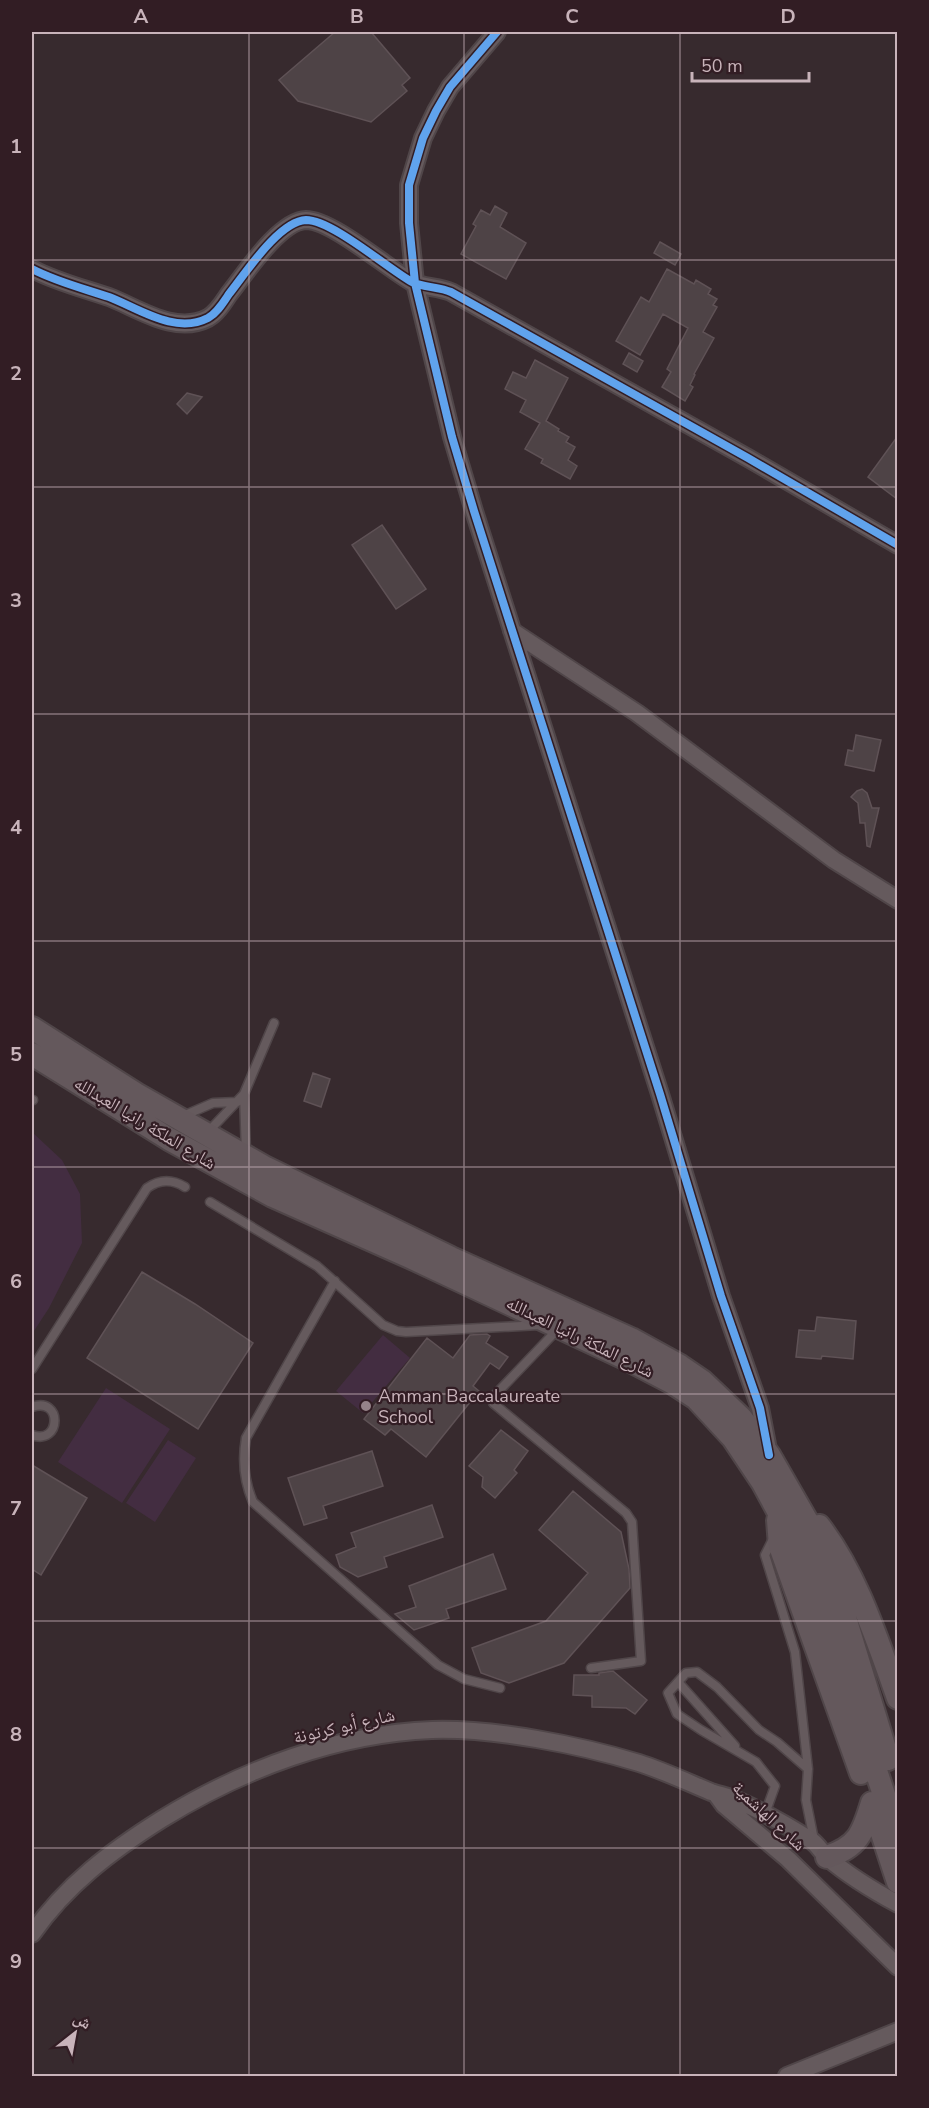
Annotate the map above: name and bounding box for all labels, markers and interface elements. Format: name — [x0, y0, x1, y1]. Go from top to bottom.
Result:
text: A — [134, 3, 149, 30]
text: B — [350, 3, 364, 30]
text: C — [565, 3, 579, 30]
text: D — [780, 3, 796, 30]
scale bar — [692, 45, 809, 83]
text: 50 m — [701, 54, 743, 78]
text: 1 — [10, 133, 22, 160]
text: 2 — [10, 360, 22, 387]
text: 3 — [10, 587, 22, 614]
text: 4 — [10, 814, 22, 841]
text: 5 — [10, 1041, 22, 1068]
street label: شارع الملكة رانيا العبدالله — [70, 1071, 220, 1175]
text: 6 — [10, 1268, 22, 1295]
street label: شارع الملكة رانيا العبدالله — [502, 1291, 658, 1383]
place label: Amman Baccalaureate School — [378, 1384, 560, 1429]
marker: Amman Baccalaureate School — [359, 1399, 373, 1413]
text: 7 — [10, 1495, 22, 1522]
street label: شارع أبو كرتونة — [291, 1703, 397, 1749]
text: 8 — [10, 1721, 22, 1748]
street label: شارع الهاشمية — [727, 1776, 811, 1856]
text: 9 — [10, 1948, 22, 1975]
north arrow — [45, 2003, 105, 2063]
text: ش — [69, 2007, 95, 2035]

